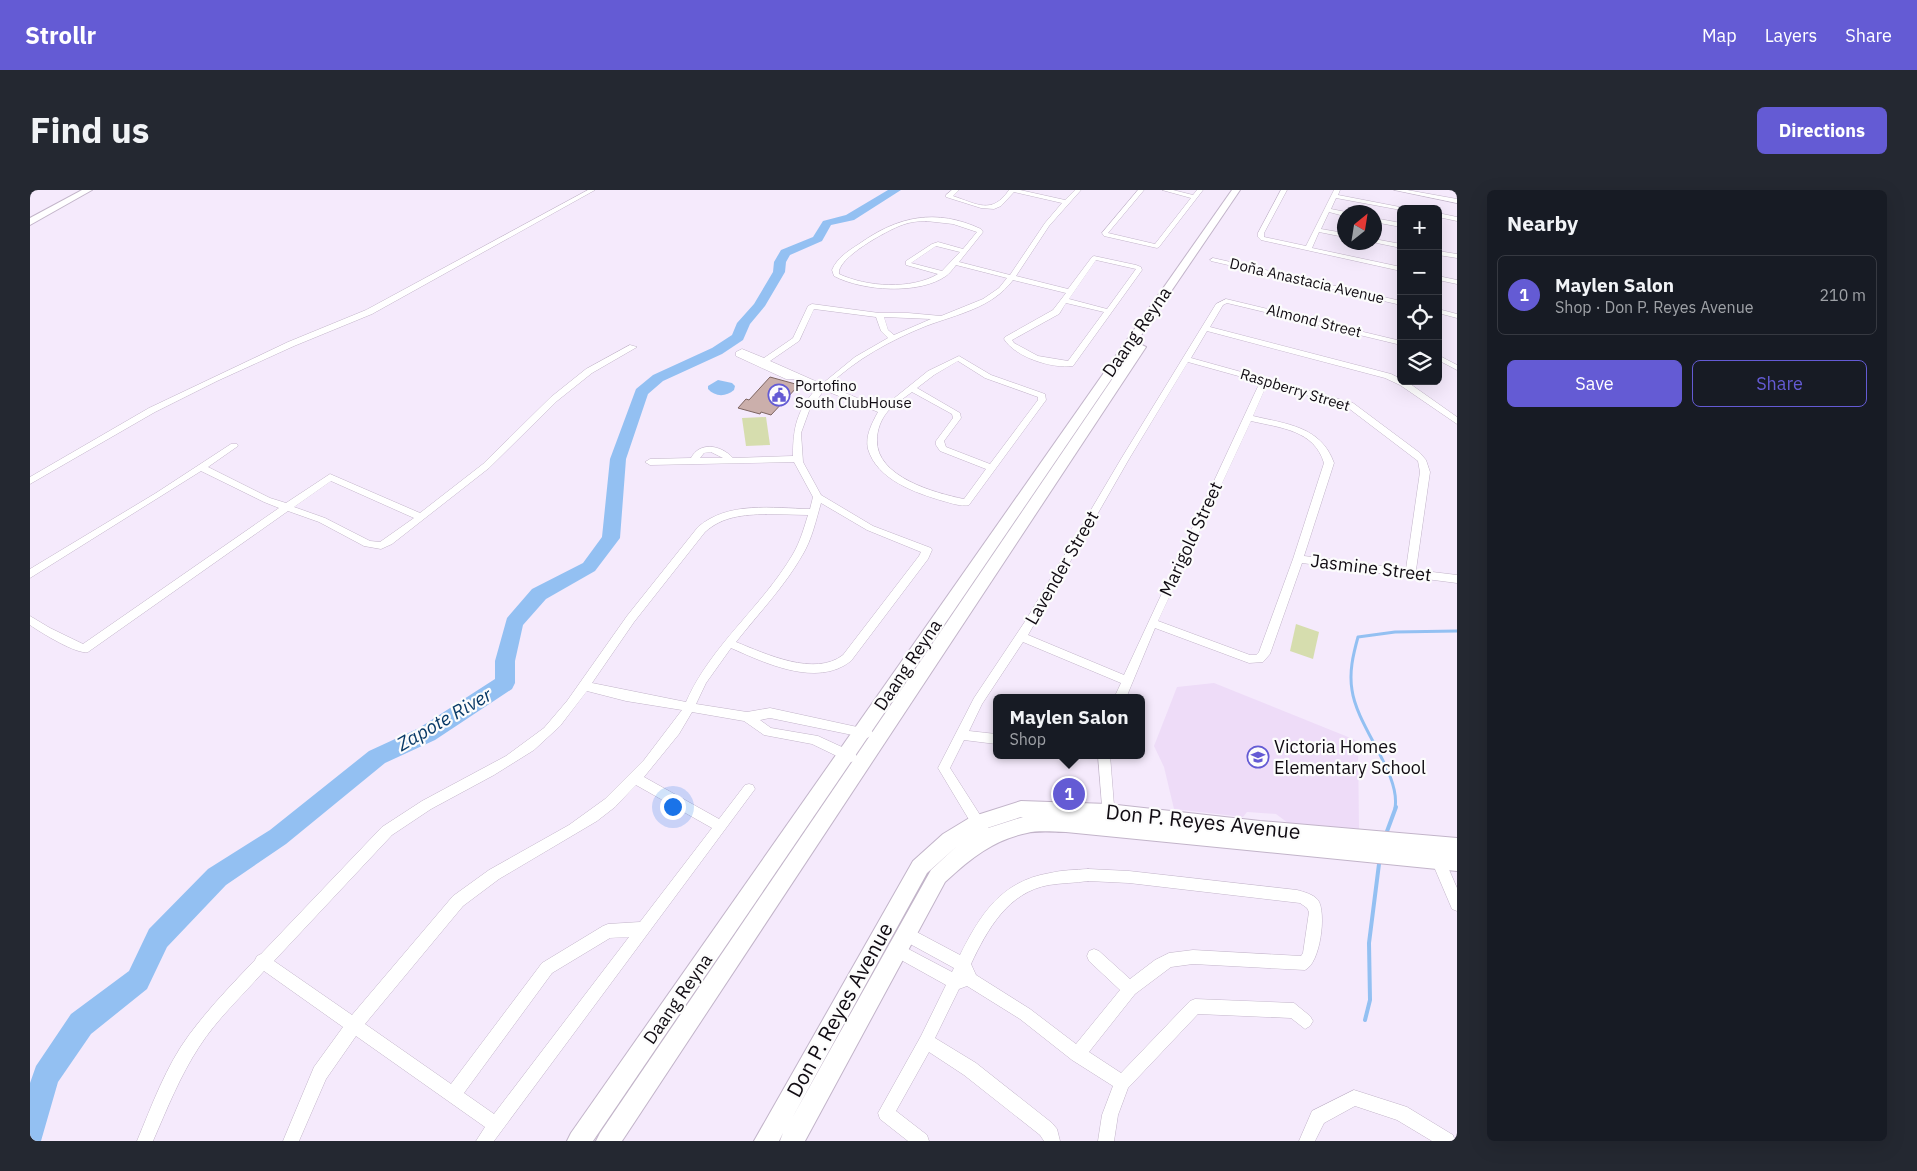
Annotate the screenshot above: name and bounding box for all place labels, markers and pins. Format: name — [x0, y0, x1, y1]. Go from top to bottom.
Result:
place label: Portofino South ClubHouse — [795, 376, 912, 412]
public building icon: Portofino South ClubHouse — [767, 383, 791, 407]
place label: Victoria Homes Elementary School — [1274, 735, 1426, 779]
school or university icon: Victoria Homes Elementary School — [1246, 745, 1270, 769]
pin: 1 — [1053, 775, 1085, 813]

